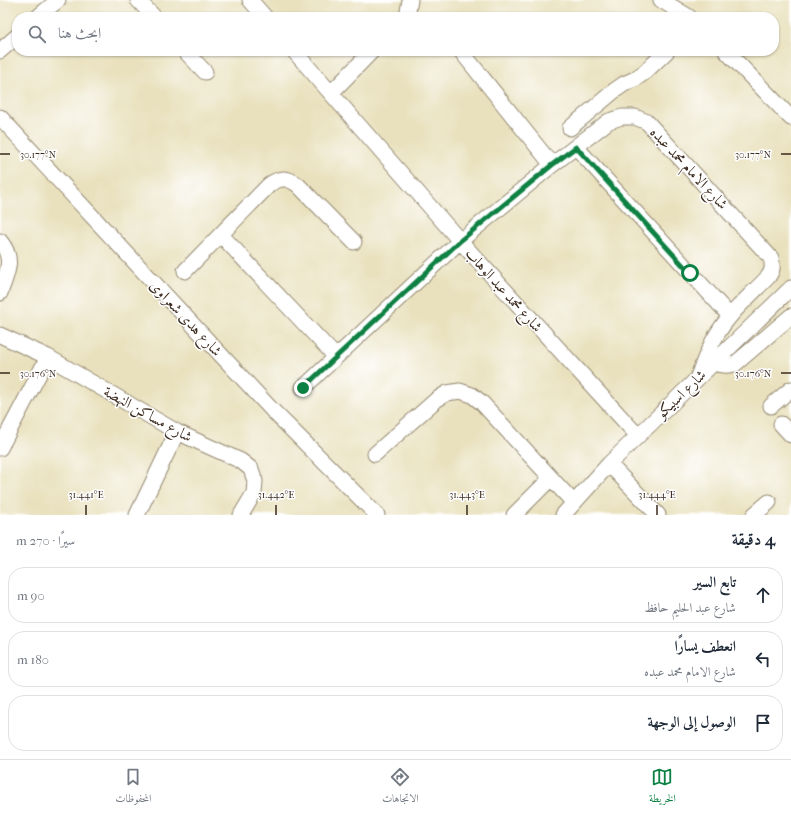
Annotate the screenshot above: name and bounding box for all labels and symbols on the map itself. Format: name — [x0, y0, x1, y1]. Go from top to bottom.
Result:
street label: شارع الامام محمد عبده — [643, 123, 732, 216]
text: 30.177°N — [20, 149, 56, 161]
text: 30.177°N — [735, 149, 771, 161]
street label: شارع محمد عبد الوهاب — [459, 244, 546, 338]
route start — [681, 264, 699, 282]
street label: شارع هدى شعراوى — [143, 276, 226, 363]
street label: شارع اسبيكو — [651, 366, 712, 426]
text: 30.176°N — [20, 368, 57, 380]
text: 30.176°N — [735, 368, 772, 380]
route end — [294, 379, 312, 397]
street label: شارع مساكن النهضة — [99, 382, 195, 449]
text: 31.441°E — [68, 489, 104, 501]
text: 31.442°E — [258, 489, 294, 501]
text: 31.443°E — [449, 489, 485, 501]
text: 31.444°E — [638, 489, 676, 501]

